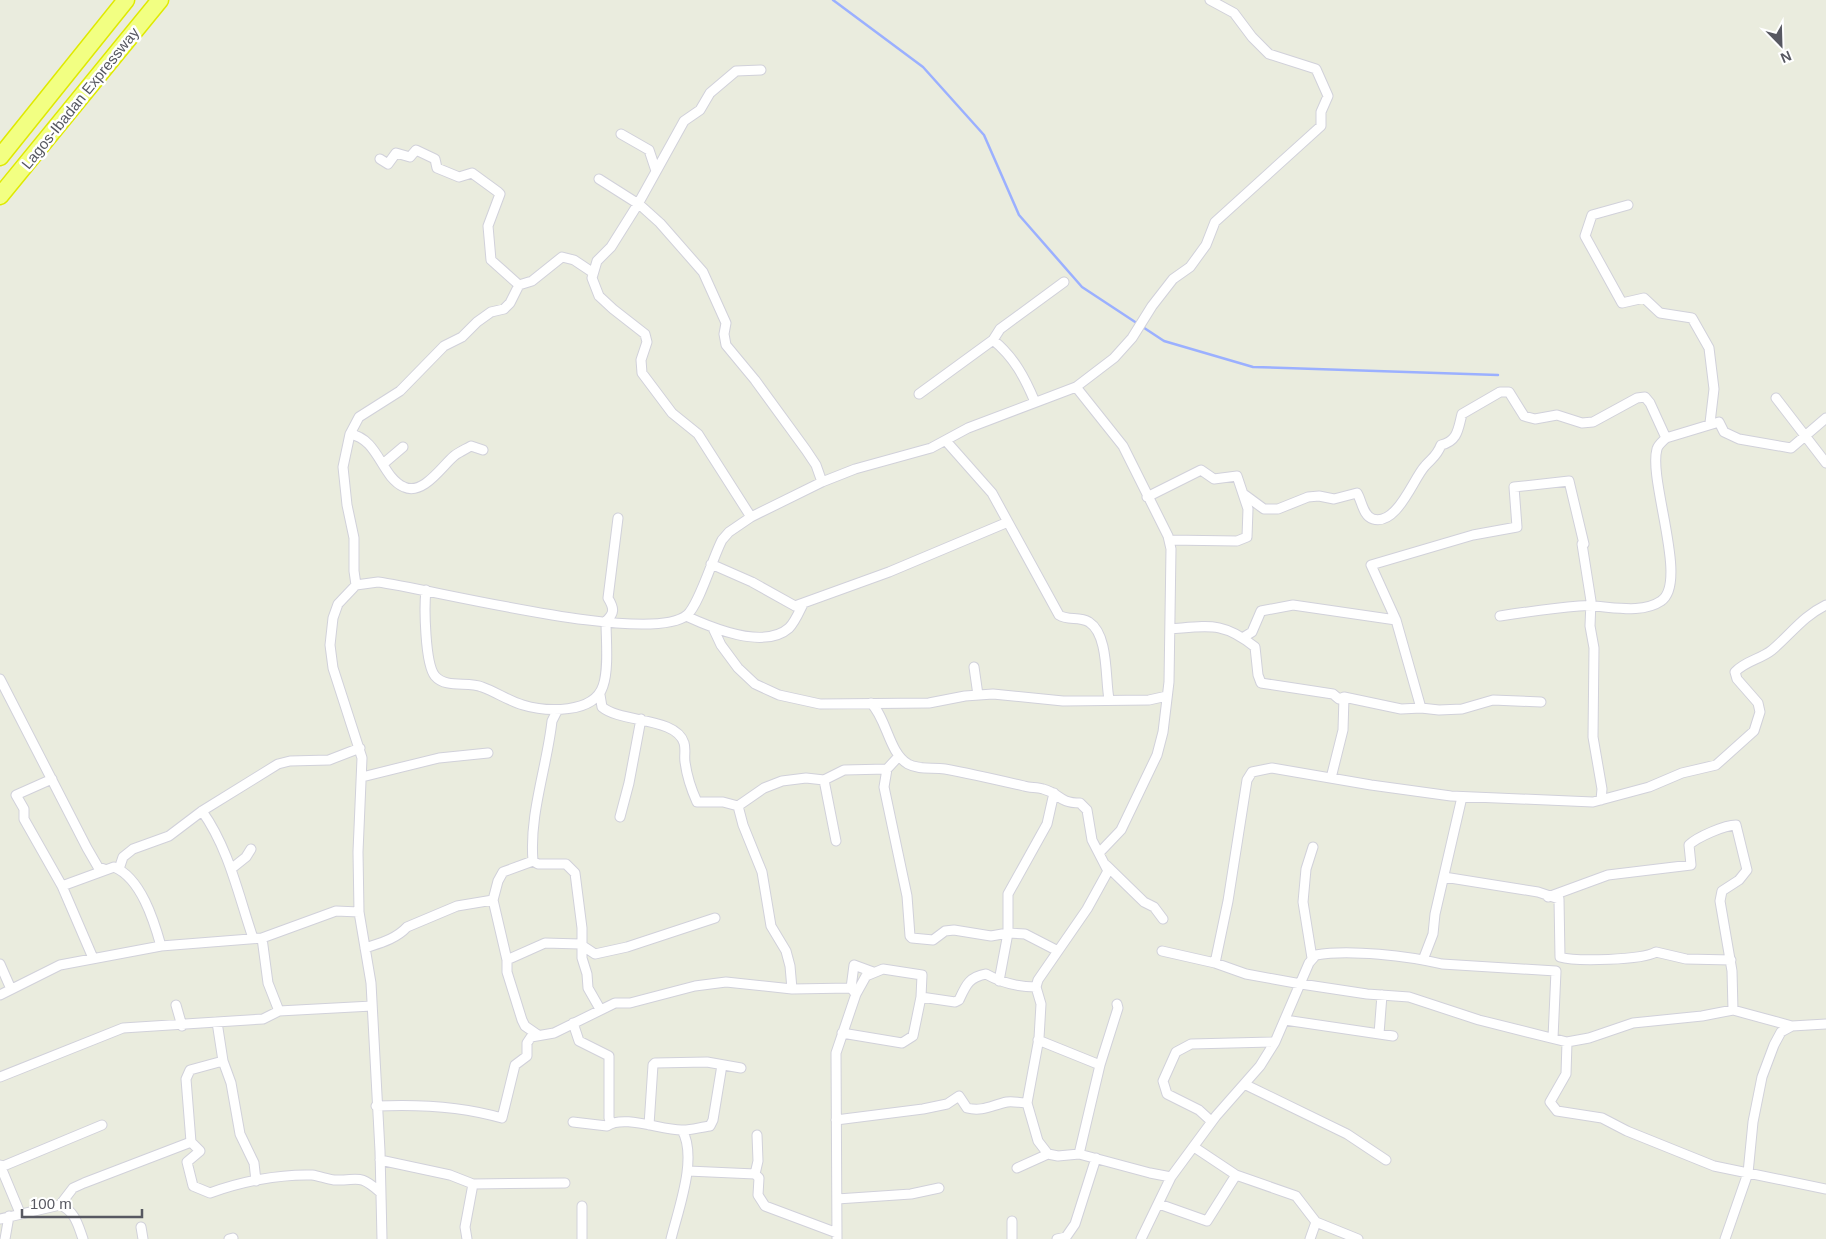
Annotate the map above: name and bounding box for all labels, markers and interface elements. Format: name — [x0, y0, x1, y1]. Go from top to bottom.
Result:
north arrow — [1756, 20, 1806, 70]
street label: Lagos-Ibadan Expressway — [18, 24, 143, 172]
text: N — [1778, 48, 1794, 66]
scale bar — [22, 1186, 142, 1218]
text: 100 m — [30, 1195, 72, 1212]

